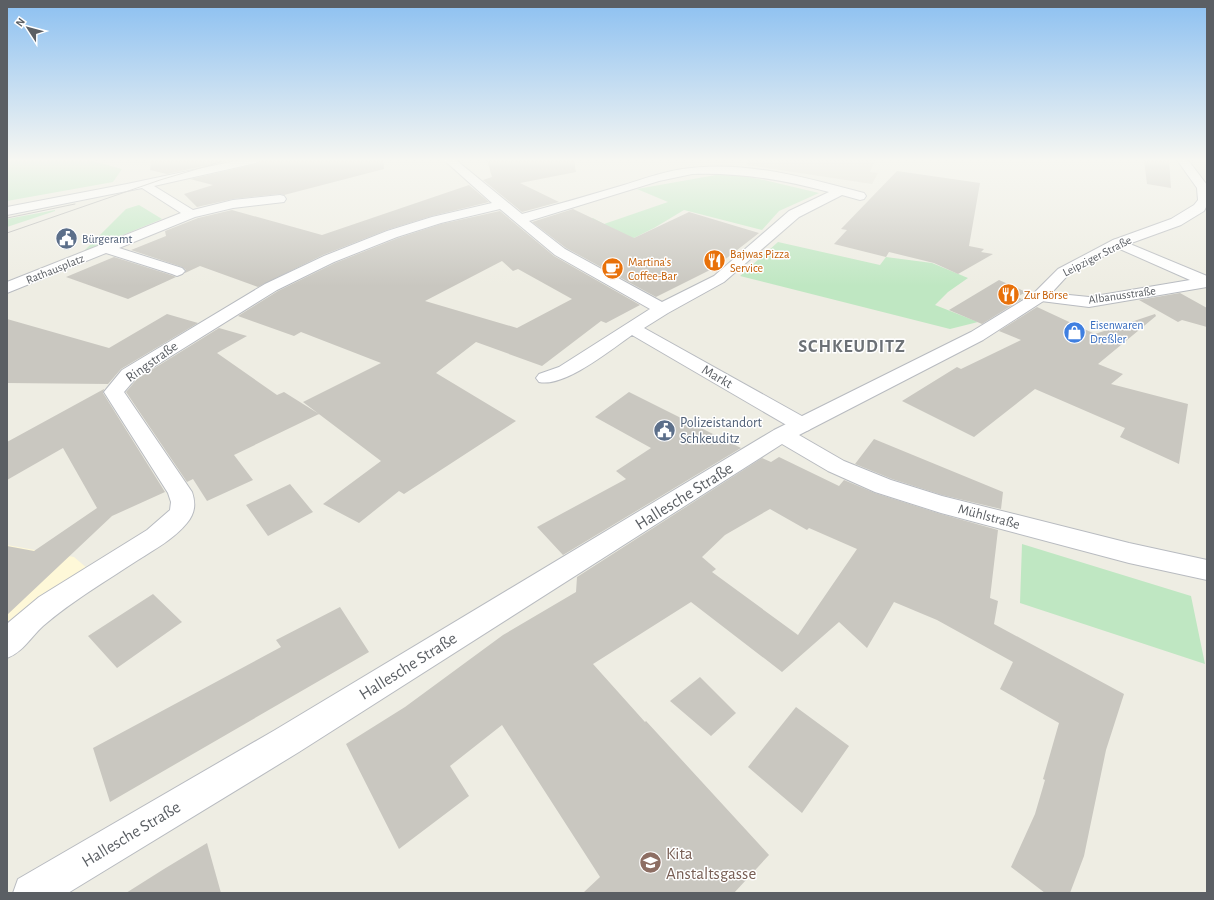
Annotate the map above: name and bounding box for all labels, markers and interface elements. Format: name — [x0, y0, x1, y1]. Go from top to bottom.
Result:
north arrow — [8, 8, 48, 48]
text: N — [14, 16, 27, 29]
public building icon: Bürgeramt — [53, 226, 79, 252]
place label: Bürgeramt — [82, 233, 132, 245]
street label: Leipziger Straße — [1061, 234, 1133, 278]
restaurant icon: Bajwas Pizza Service — [701, 248, 727, 274]
place label: Bajwas Pizza Service — [730, 248, 790, 274]
street label: Rathausplatz — [24, 252, 86, 286]
cafe icon: Martina's Coffee-Bar — [599, 256, 625, 282]
place label: Martina's Coffee-Bar — [628, 256, 677, 282]
restaurant icon: Zur Börse — [996, 282, 1022, 308]
street label: Albanusstraße — [1087, 284, 1157, 306]
place label: Zur Börse — [1024, 289, 1068, 301]
shop icon: Eisenwaren Dreßler — [1061, 319, 1087, 345]
place label: Eisenwaren Dreßler — [1090, 319, 1144, 345]
district label: SCHKEUDITZ — [798, 338, 906, 356]
street label: Ringstraße — [123, 339, 181, 385]
street label: Markt — [699, 363, 735, 391]
place label: Polizeistandort Schkeuditz — [680, 416, 763, 446]
public building icon: Polizeistandort Schkeuditz — [652, 418, 678, 444]
street label: Hallesche Straße — [632, 459, 736, 533]
street label: Mühlstraße — [957, 502, 1021, 532]
street label: Hallesche Straße — [356, 629, 460, 703]
street label: Hallesche Straße — [79, 798, 183, 870]
place label: Kita Anstaltsgasse — [666, 845, 756, 882]
school or university icon: Kita Anstaltsgasse — [638, 850, 664, 876]

